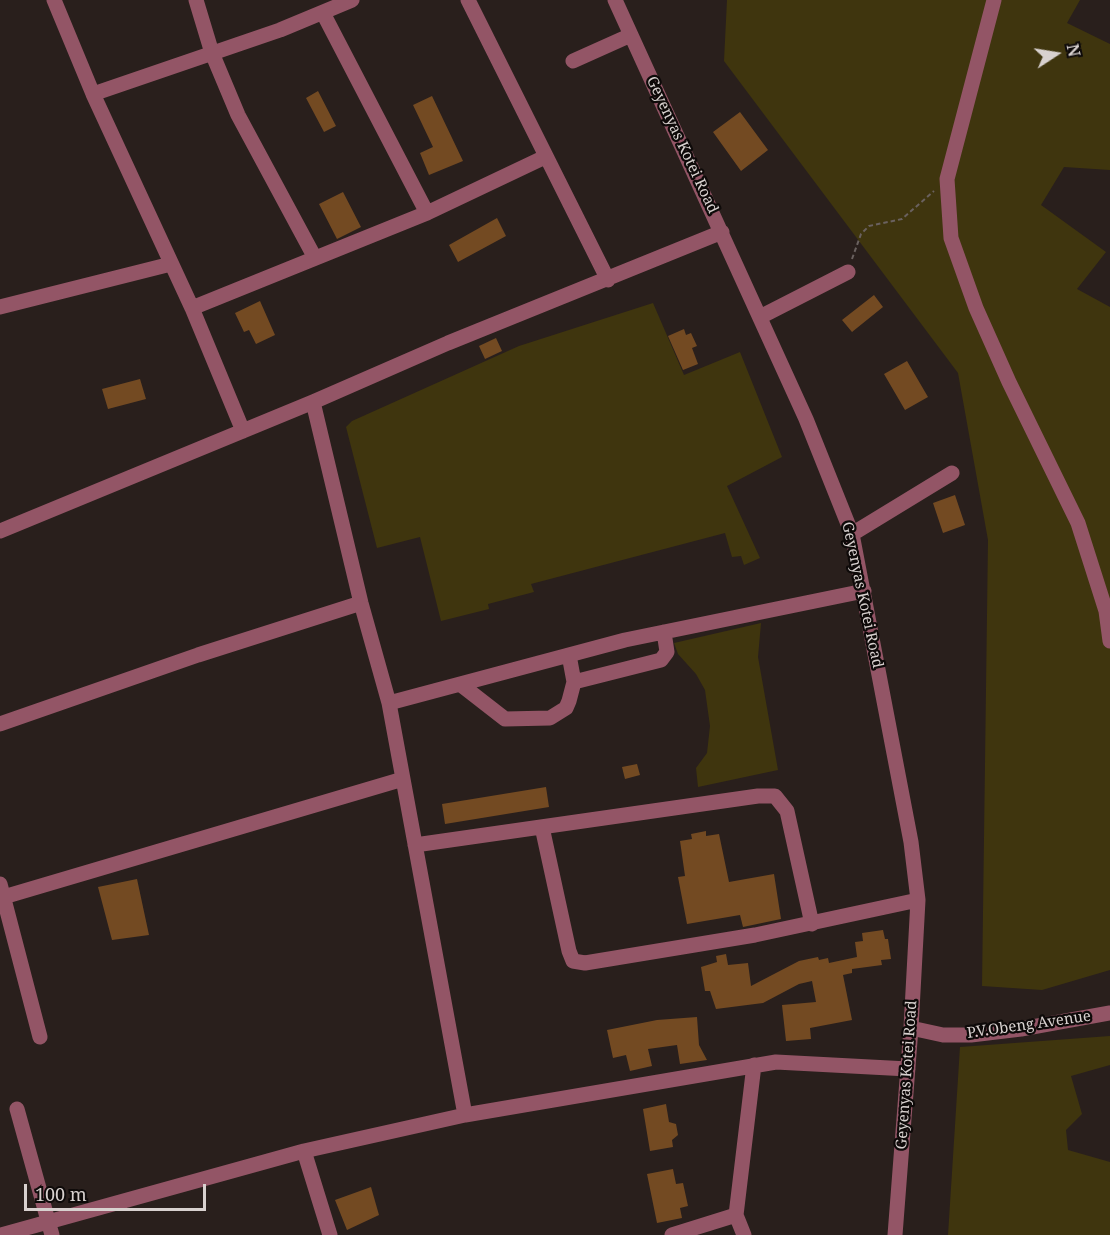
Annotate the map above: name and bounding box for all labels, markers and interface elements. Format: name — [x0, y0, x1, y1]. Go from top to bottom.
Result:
north arrow — [1026, 24, 1086, 84]
text: N — [1062, 42, 1086, 59]
street label: Geyenyas Kotei Road — [642, 74, 722, 216]
street label: Geyenyas Kotei Road — [838, 520, 886, 670]
street label: Geyenyas Kotei Road — [893, 1000, 921, 1150]
street label: P.V.Obeng Avenue — [966, 1007, 1092, 1043]
scale bar — [27, 1172, 208, 1210]
text: 100 m — [35, 1182, 87, 1206]

